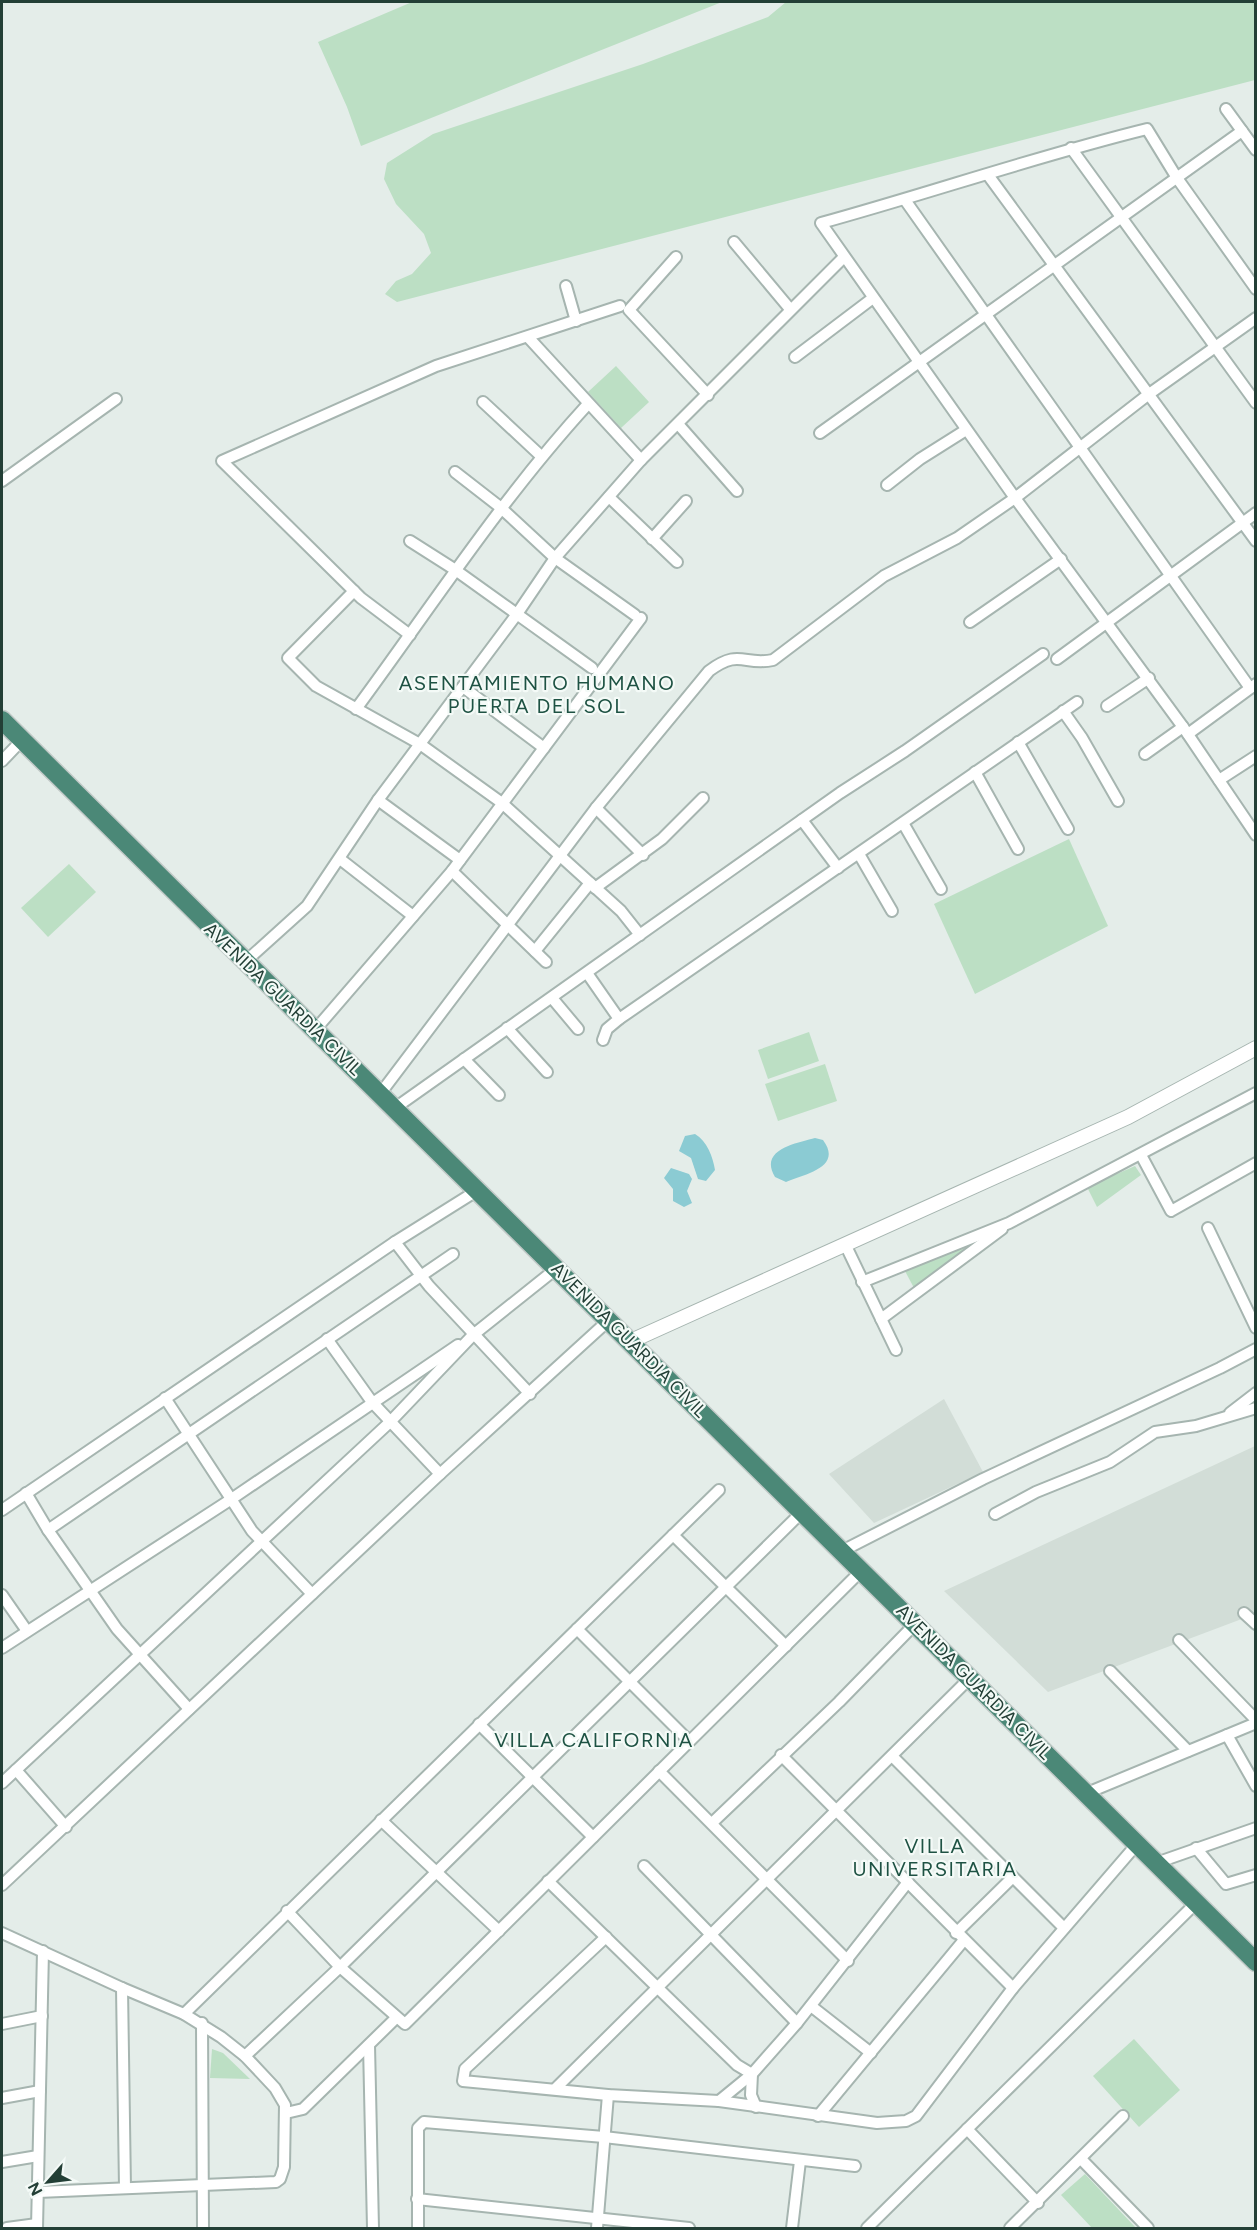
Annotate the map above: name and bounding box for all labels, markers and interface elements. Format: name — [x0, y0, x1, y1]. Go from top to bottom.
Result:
district label: ASENTAMIENTO HUMANO PUERTA DEL SOL — [399, 671, 675, 718]
street label: AVENIDA GUARDIA CIVIL — [200, 918, 367, 1081]
street label: AVENIDA GUARDIA CIVIL — [547, 1258, 712, 1423]
street label: AVENIDA GUARDIA CIVIL — [892, 1600, 1057, 1765]
district label: VILLA CALIFORNIA — [494, 1728, 694, 1752]
district label: VILLA UNIVERSITARIA — [852, 1834, 1018, 1881]
north arrow — [18, 2152, 78, 2212]
text: N — [24, 2179, 46, 2199]

